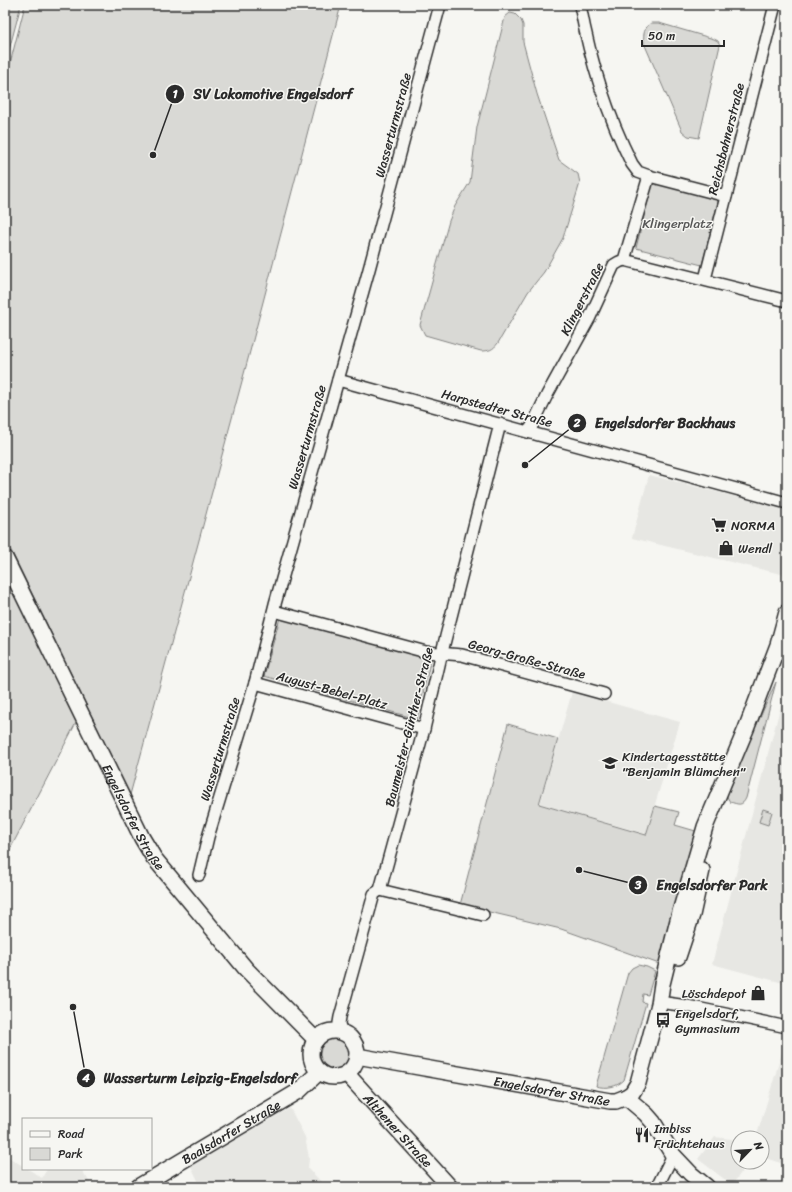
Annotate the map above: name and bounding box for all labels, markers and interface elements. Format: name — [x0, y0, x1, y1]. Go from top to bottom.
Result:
scale bar — [642, 22, 724, 48]
text: 50 m — [648, 25, 675, 47]
street label: Wasserturmstraße — [368, 70, 418, 180]
callout: SV Lokomotive Engelsdorf — [165, 81, 361, 107]
street label: Reichsbahnerstraße — [701, 81, 751, 197]
text: SV Lokomotive Engelsdorf — [192, 82, 355, 107]
text: 1 — [172, 83, 178, 105]
park label: Klingerplatz — [642, 212, 713, 235]
street label: Klingerstraße — [554, 258, 610, 340]
street label: Wasserturmstraße — [281, 382, 333, 492]
street label: Harpstedter Straße — [439, 382, 555, 434]
callout: Engelsdorfer Backhaus — [567, 410, 744, 436]
text: Engelsdorfer Backhaus — [595, 411, 735, 436]
text: 2 — [573, 412, 581, 434]
place label: NORMA — [731, 514, 775, 537]
supermarket icon: NORMA — [710, 516, 728, 534]
place label: Wendl — [738, 537, 773, 560]
shop icon: Wendl — [717, 539, 735, 557]
street label: Georg-Große-Straße — [466, 632, 588, 686]
street label: Baumeister-Günther-Straße — [378, 645, 440, 809]
street label: August-Bebel-Platz — [273, 664, 391, 716]
street label: Wasserturmstraße — [193, 694, 247, 804]
place label: Kindertagesstätte "Benjamin Blümchen" — [622, 745, 747, 783]
school or university icon: Kindertagesstätte "Benjamin Blümchen" — [601, 754, 619, 772]
street label: Engelsdorfer Straße — [96, 760, 171, 875]
callout: Engelsdorfer Park — [628, 872, 775, 898]
text: Engelsdorfer Park — [656, 873, 768, 898]
text: 3 — [634, 874, 642, 896]
place label: Löschdepot — [682, 982, 747, 1005]
shop icon: Löschdepot — [749, 984, 767, 1002]
place label: Engelsdorf, Gymnasium — [675, 1002, 740, 1040]
bus stop icon: Engelsdorf, Gymnasium — [654, 1011, 672, 1029]
callout: Wasserturm Leipzig-Engelsdorf — [76, 1065, 304, 1091]
text: Wasserturm Leipzig-Engelsdorf — [104, 1066, 299, 1091]
text: 4 — [81, 1067, 90, 1089]
street label: Engelsdorfer Straße — [492, 1069, 612, 1112]
street label: Althener Straße — [357, 1087, 439, 1173]
street label: Baalsdorfer Straße — [177, 1093, 285, 1170]
place label: Imbiss Früchtehaus — [653, 1117, 725, 1155]
legend — [22, 1118, 152, 1170]
text: Road — [58, 1123, 85, 1145]
restaurant icon: Imbiss Früchtehaus — [633, 1126, 651, 1144]
north arrow — [730, 1130, 770, 1170]
text: N — [748, 1138, 769, 1154]
text: Park — [58, 1143, 83, 1165]

